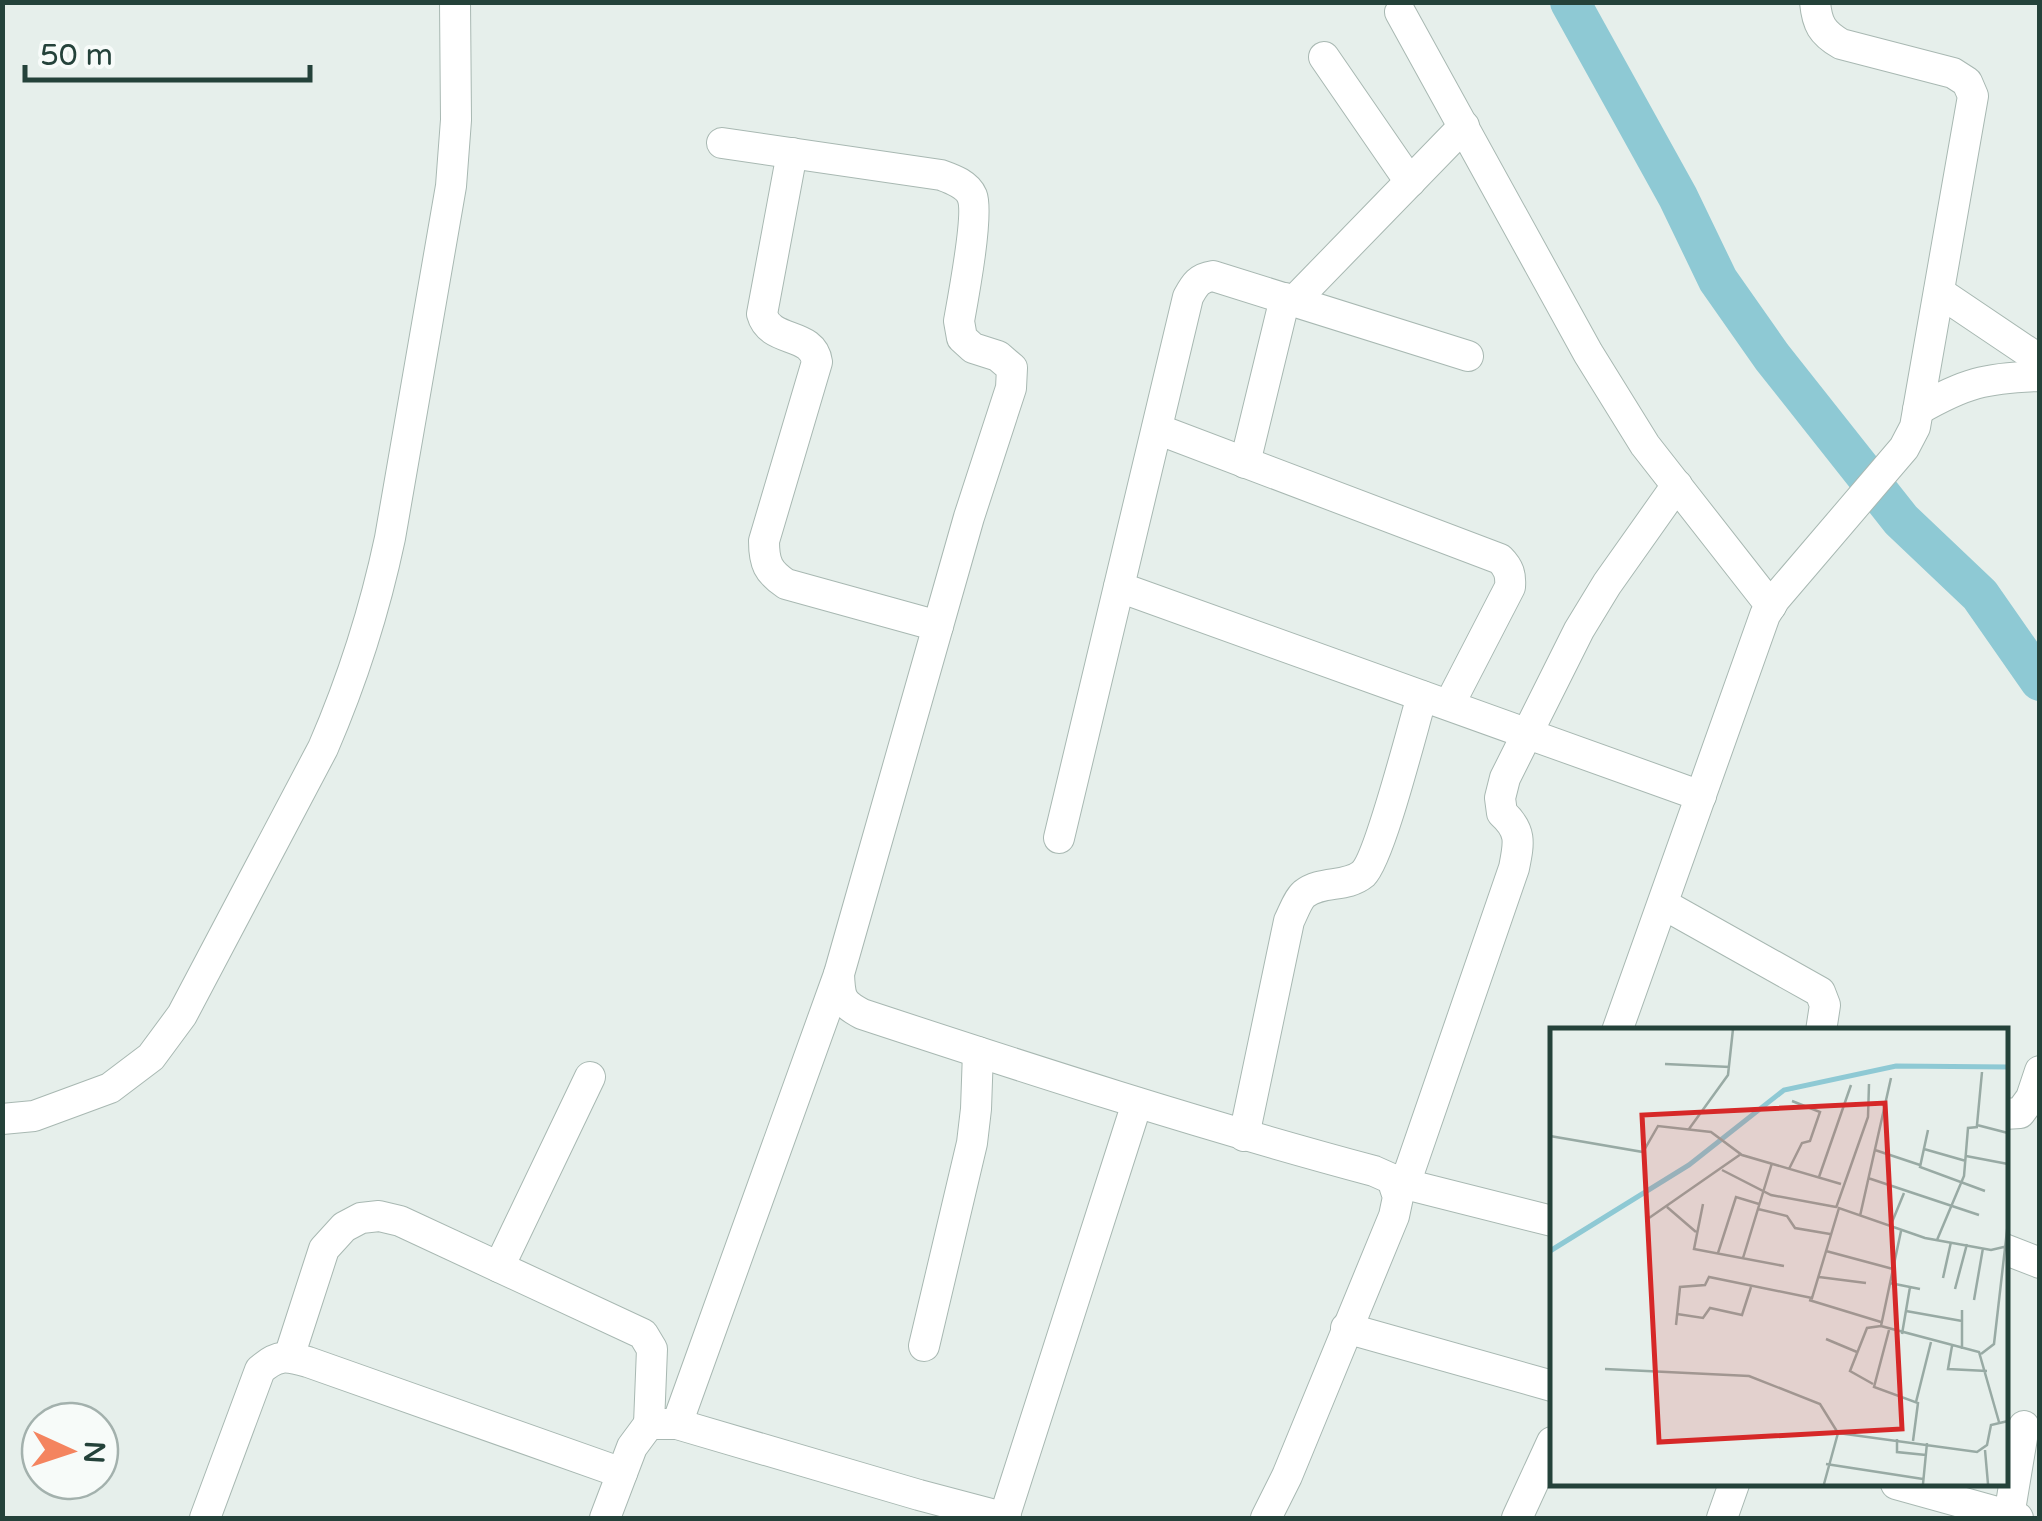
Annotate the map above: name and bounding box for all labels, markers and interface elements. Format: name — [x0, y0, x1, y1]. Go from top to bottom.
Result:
scale bar — [25, 20, 310, 82]
text: 50 m — [40, 37, 113, 74]
inset map — [1550, 1028, 2007, 1486]
north arrow — [20, 1401, 120, 1501]
text: N — [76, 1440, 112, 1464]

